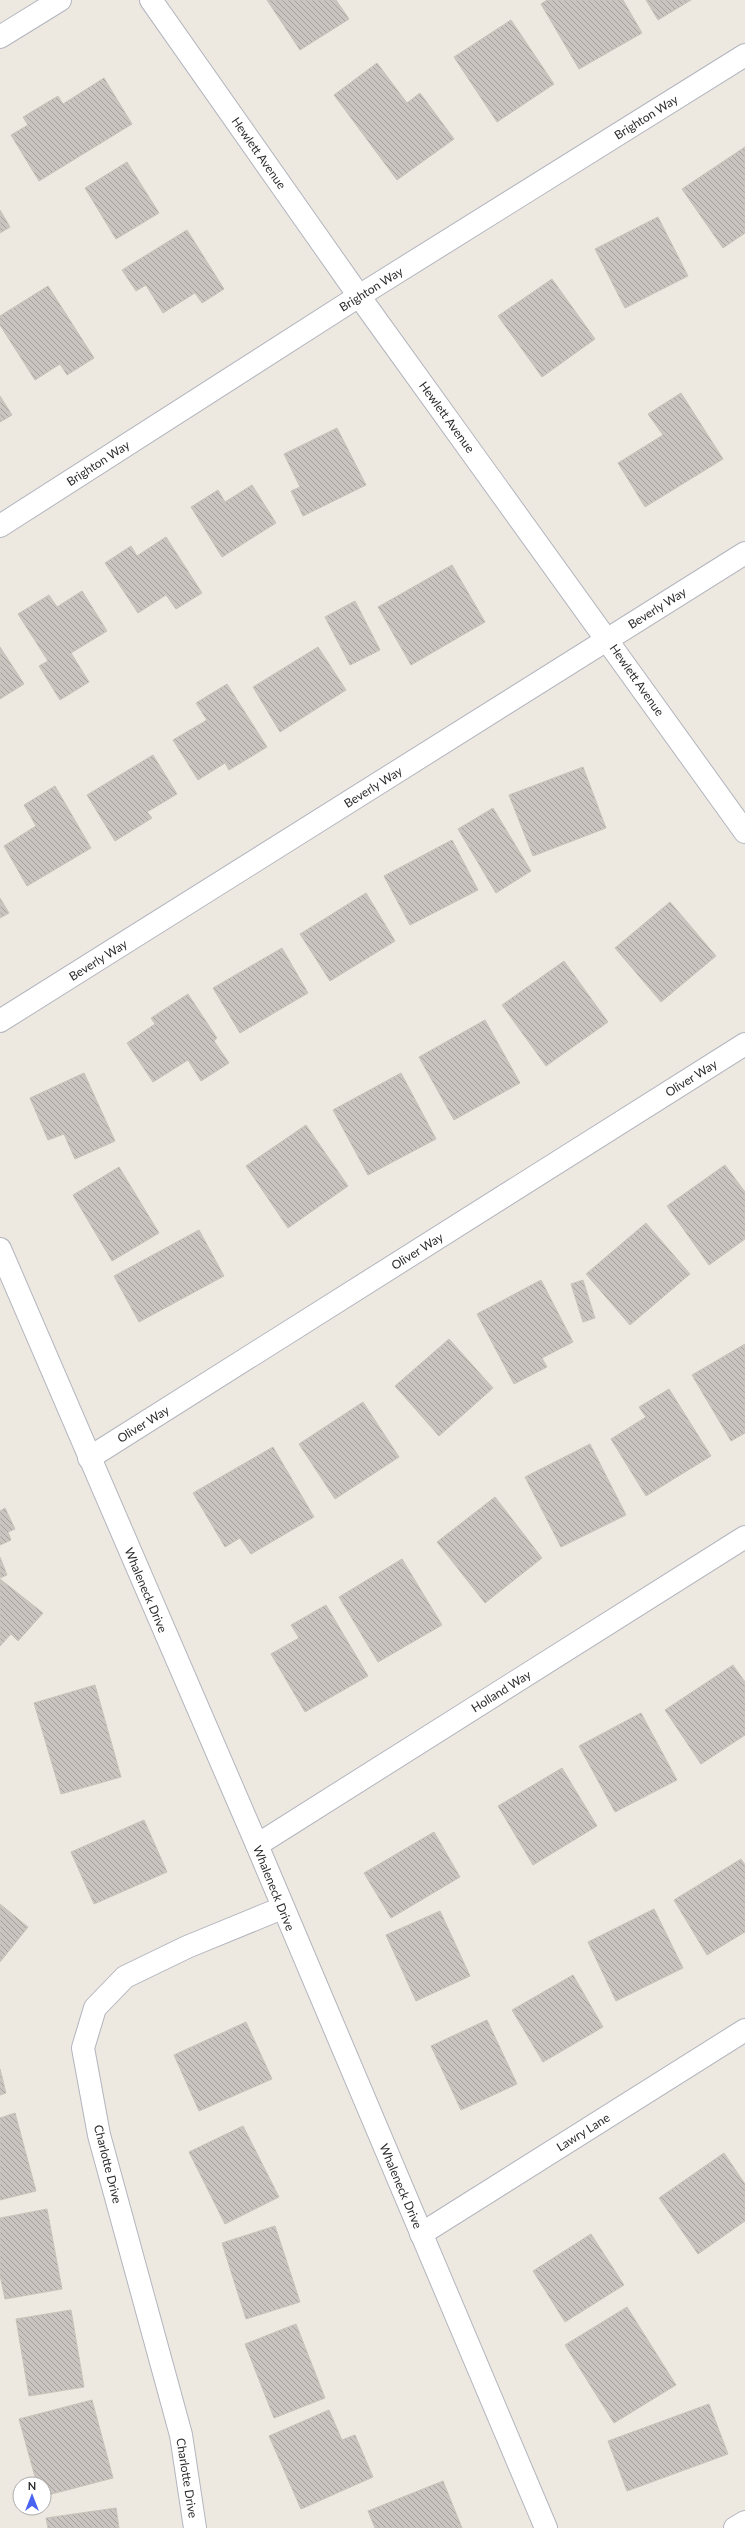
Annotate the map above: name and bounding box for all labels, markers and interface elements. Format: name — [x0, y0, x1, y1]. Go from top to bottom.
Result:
street label: Brighton Way — [611, 91, 681, 142]
street label: Hewlett Avenue — [229, 114, 289, 192]
street label: Brighton Way — [336, 263, 406, 314]
street label: Hewlett Avenue — [416, 378, 478, 456]
street label: Brighton Way — [64, 437, 133, 489]
street label: Beverly Way — [625, 584, 690, 632]
street label: Hewlett Avenue — [607, 641, 667, 719]
street label: Beverly Way — [341, 763, 406, 811]
street label: Beverly Way — [66, 936, 131, 984]
street label: Oliver Way — [662, 1056, 720, 1100]
street label: Oliver Way — [388, 1229, 446, 1273]
street label: Oliver Way — [114, 1402, 172, 1446]
street label: Whaleneck Drive — [121, 1545, 171, 1635]
street label: Holland Way — [468, 1666, 534, 1715]
street label: Whaleneck Drive — [250, 1843, 298, 1933]
street label: Lawry Lane — [554, 2110, 612, 2154]
street label: Charlotte Drive — [91, 2123, 125, 2205]
street label: Whaleneck Drive — [376, 2141, 426, 2231]
street label: Charlotte Drive — [173, 2437, 201, 2519]
north arrow — [12, 2476, 52, 2516]
text: N — [28, 2479, 36, 2492]

